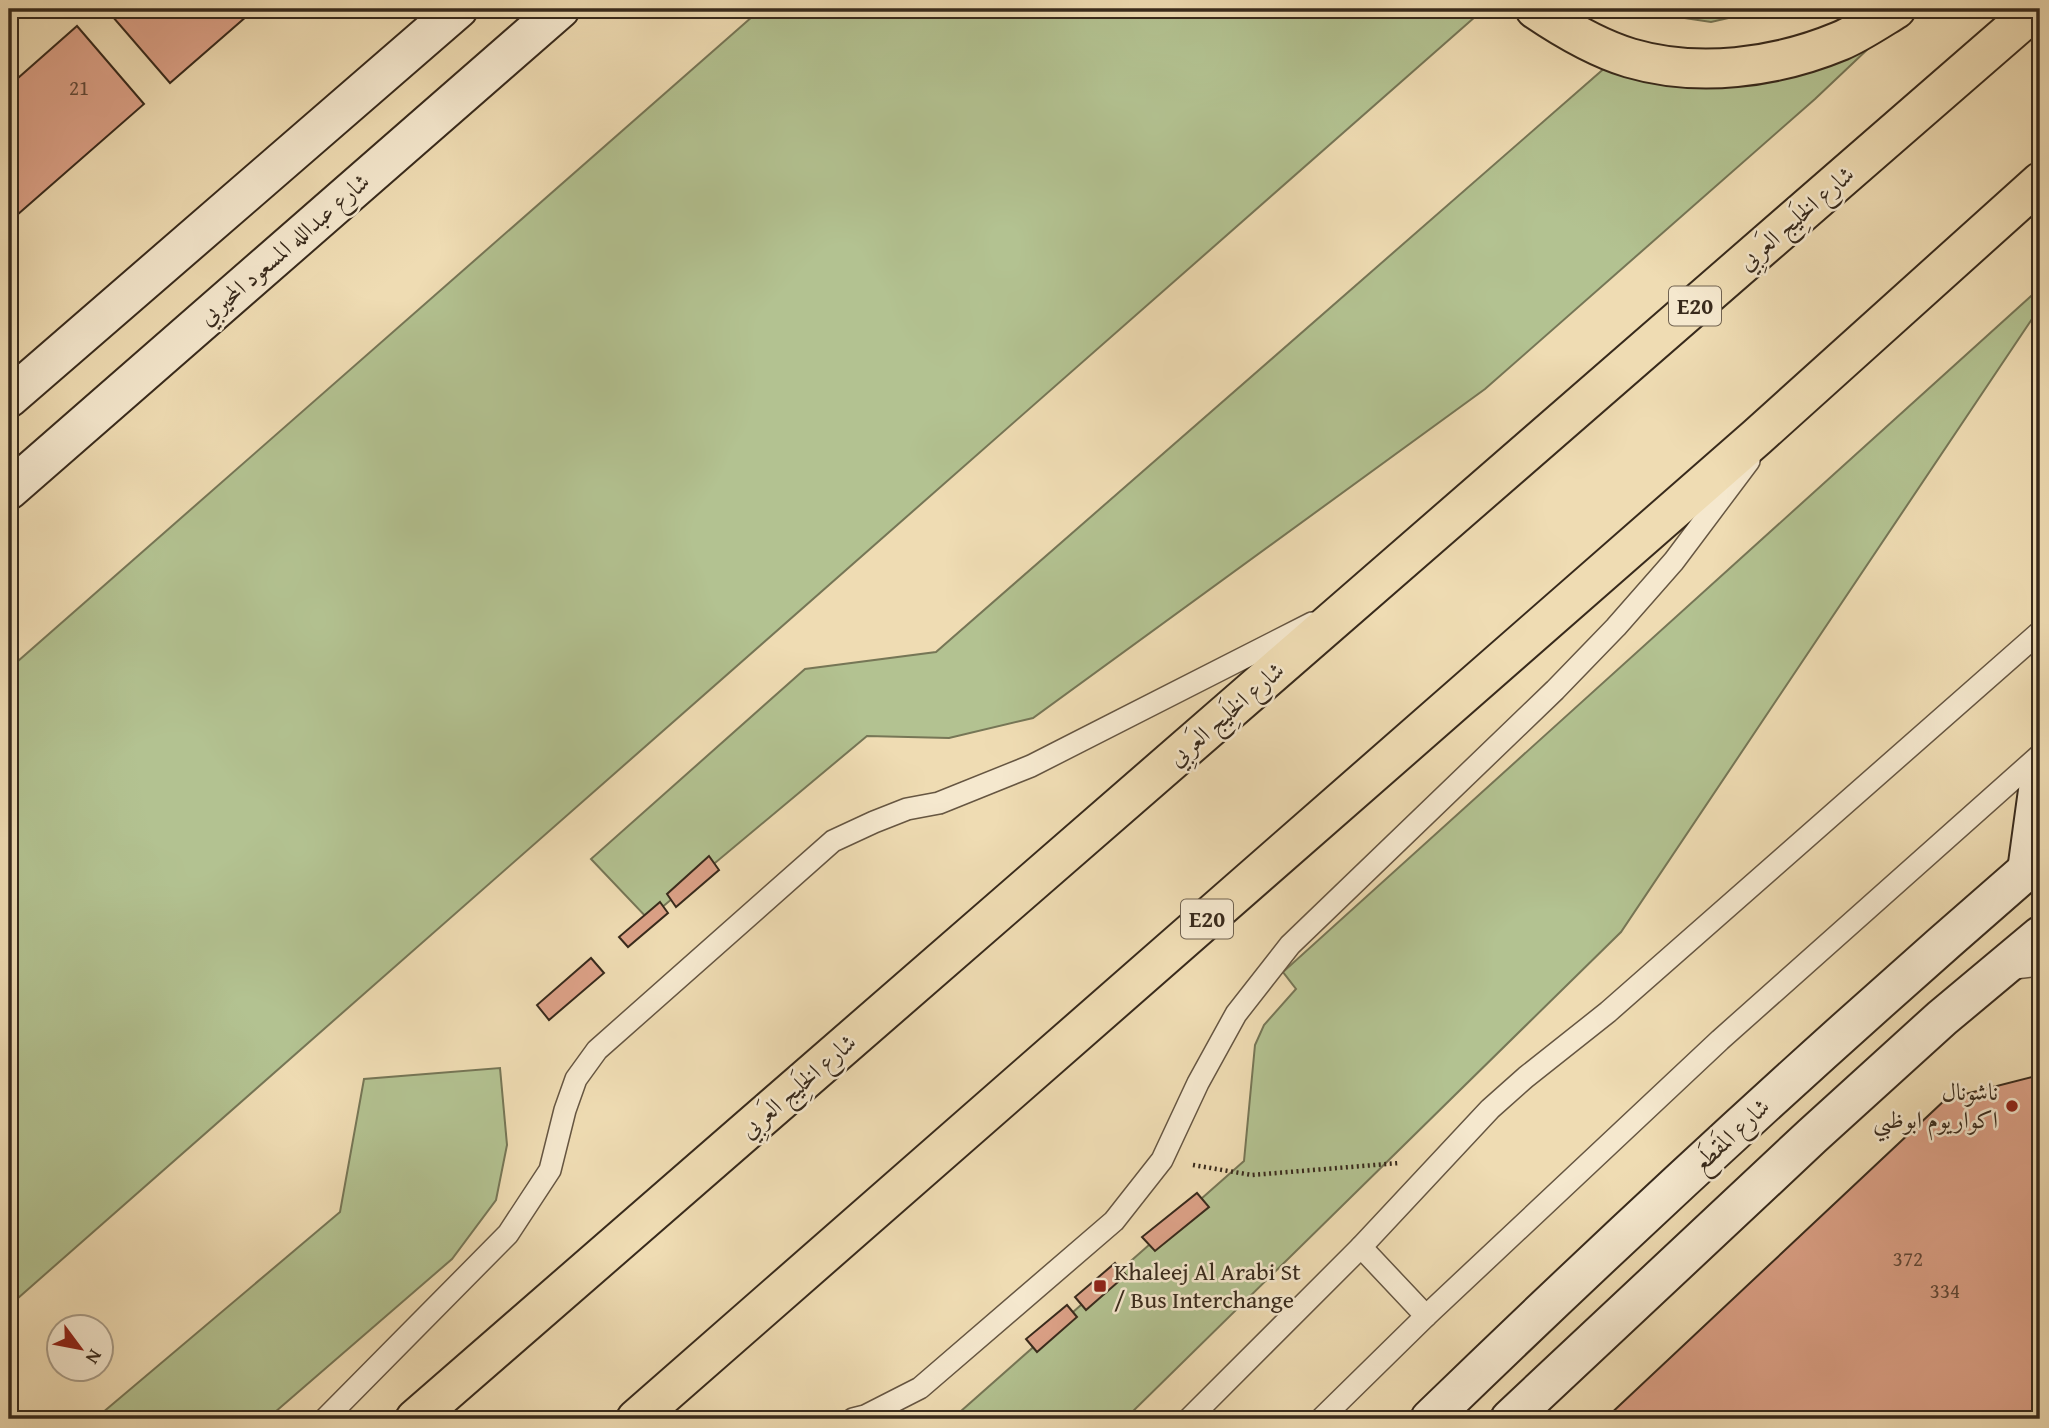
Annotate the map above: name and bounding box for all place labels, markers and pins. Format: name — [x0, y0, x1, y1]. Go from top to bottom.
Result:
place label: ناشونال اكواريوم ابوظبي — [1873, 1074, 1998, 1142]
marker: ناشونال اكواريوم ابوظبي — [2004, 1098, 2020, 1114]
place label: Khaleej Al Arabi St / Bus Interchange — [1114, 1254, 1301, 1317]
marker: Khaleej Al Arabi St / Bus Interchange — [1092, 1278, 1108, 1294]

